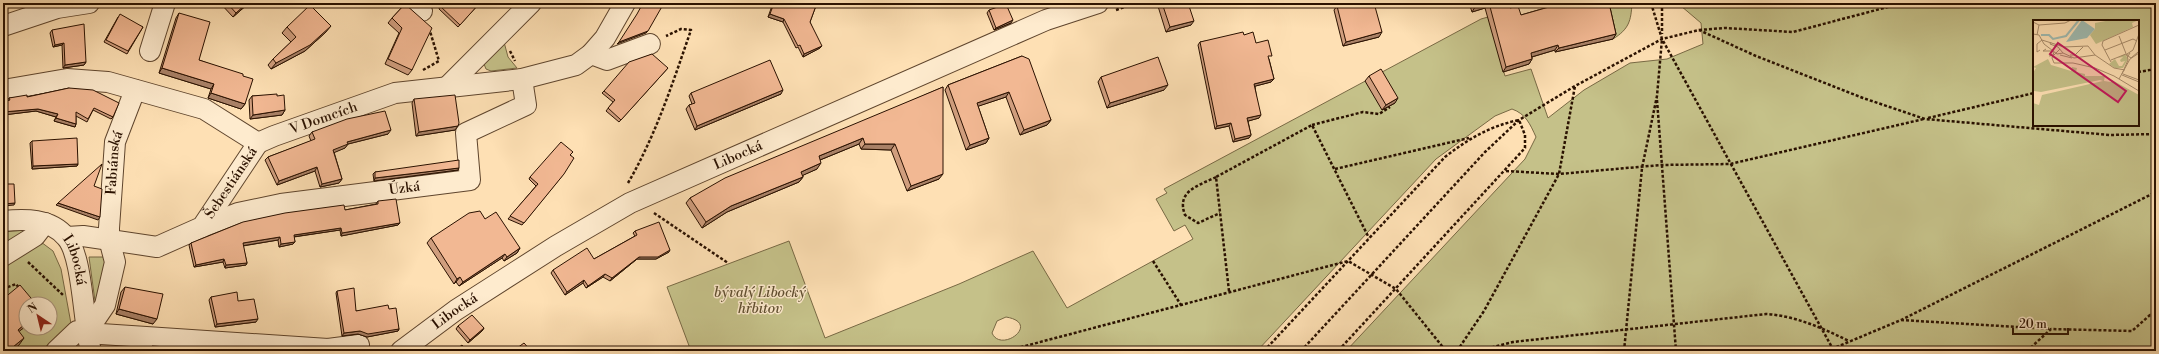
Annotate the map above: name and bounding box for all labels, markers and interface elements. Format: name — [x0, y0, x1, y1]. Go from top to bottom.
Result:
inset map — [2033, 20, 2139, 126]
street label: V Domcích — [286, 98, 361, 139]
street label: Fabiánská — [102, 127, 128, 196]
street label: Libocká — [711, 136, 766, 174]
street label: Šebestiánská — [199, 143, 262, 222]
street label: Úzká — [387, 177, 422, 199]
street label: Libocká — [58, 231, 90, 287]
park label: bývalý Libocký hřbitov — [714, 284, 807, 318]
street label: Libocká — [429, 289, 482, 334]
north arrow — [18, 296, 58, 336]
text: N — [25, 300, 41, 317]
scale bar — [2013, 310, 2068, 336]
text: 20 m — [2019, 317, 2047, 332]

